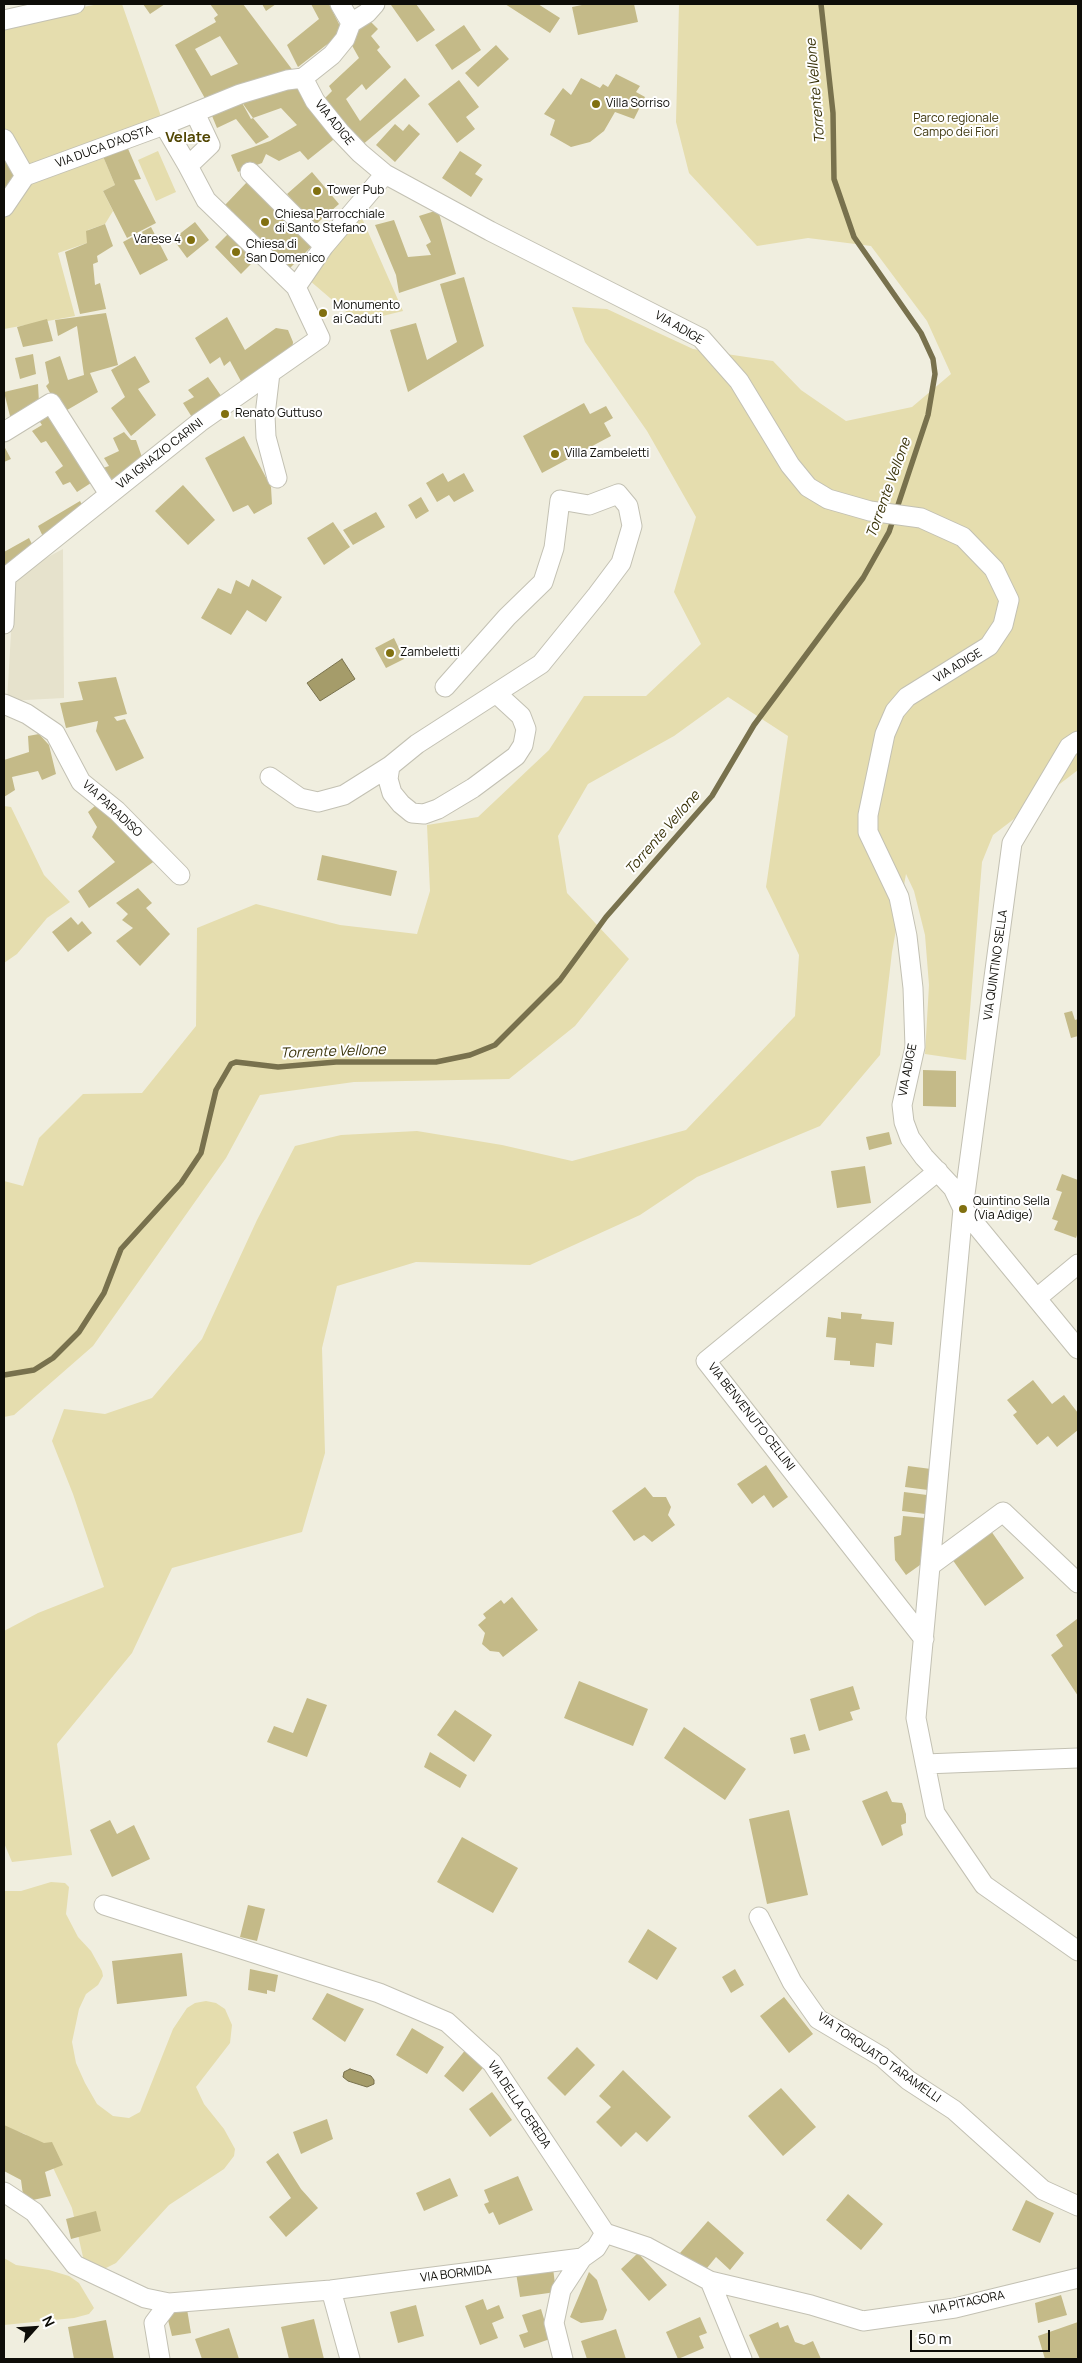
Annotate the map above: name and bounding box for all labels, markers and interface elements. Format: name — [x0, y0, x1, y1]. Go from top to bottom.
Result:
water label: Torrente Vellone — [803, 38, 829, 144]
place label: Villa Sorriso — [606, 97, 670, 111]
street label: VIA ADIGE — [311, 98, 357, 148]
marker: Villa Sorriso — [590, 98, 602, 110]
park label: Parco regionale Campo dei Fiori — [913, 112, 999, 140]
street label: VIA DUCA D'AOSTA — [54, 123, 154, 171]
district label: Velate — [165, 129, 211, 147]
place label: Tower Pub — [327, 184, 384, 198]
marker: Tower Pub — [311, 185, 323, 197]
place label: Chiesa Parrocchiale di Santo Stefano — [275, 208, 385, 236]
marker: Chiesa Parrocchiale di Santo Stefano — [259, 216, 271, 228]
place label: Varese 4 — [134, 233, 181, 247]
marker: Varese 4 — [185, 234, 197, 246]
place label: Chiesa di San Domenico — [246, 238, 325, 266]
marker: Chiesa di San Domenico — [230, 246, 242, 258]
place label: Monumento ai Caduti — [333, 299, 400, 327]
marker: Monumento ai Caduti — [317, 307, 329, 319]
street label: VIA ADIGE — [652, 308, 706, 348]
place label: Renato Guttuso — [235, 407, 322, 421]
marker: Renato Guttuso — [219, 408, 231, 420]
street label: VIA IGNAZIO CARINI — [114, 416, 206, 492]
water label: Torrente Vellone — [863, 436, 915, 540]
place label: Villa Zambeletti — [565, 447, 649, 461]
marker: Villa Zambeletti — [549, 448, 561, 460]
place label: Zambeletti — [400, 646, 460, 660]
street label: VIA ADIGE — [931, 646, 985, 686]
marker: Zambeletti — [384, 647, 396, 659]
street label: VIA PARADISO — [79, 778, 145, 840]
water label: Torrente Vellone — [622, 788, 704, 878]
street label: VIA QUINTINO SELLA — [981, 909, 1011, 1021]
water label: Torrente Vellone — [280, 1042, 386, 1062]
street label: VIA ADIGE — [896, 1042, 920, 1098]
place label: Quintino Sella (Via Adige) — [973, 1195, 1050, 1223]
marker: Quintino Sella (Via Adige) — [957, 1203, 969, 1215]
street label: VIA BENVENUTO CELLINI — [704, 1360, 798, 1474]
street label: VIA TORQUATO TARAMELLI — [815, 2010, 943, 2106]
street label: VIA DELLA CEREDA — [484, 2059, 554, 2151]
street label: VIA BORMIDA — [419, 2262, 493, 2286]
street label: VIA PITAGORA — [928, 2288, 1006, 2318]
north arrow — [10, 2303, 60, 2353]
text: N — [38, 2313, 60, 2330]
scale bar — [912, 2320, 1052, 2352]
text: 50 m — [918, 2328, 952, 2349]

